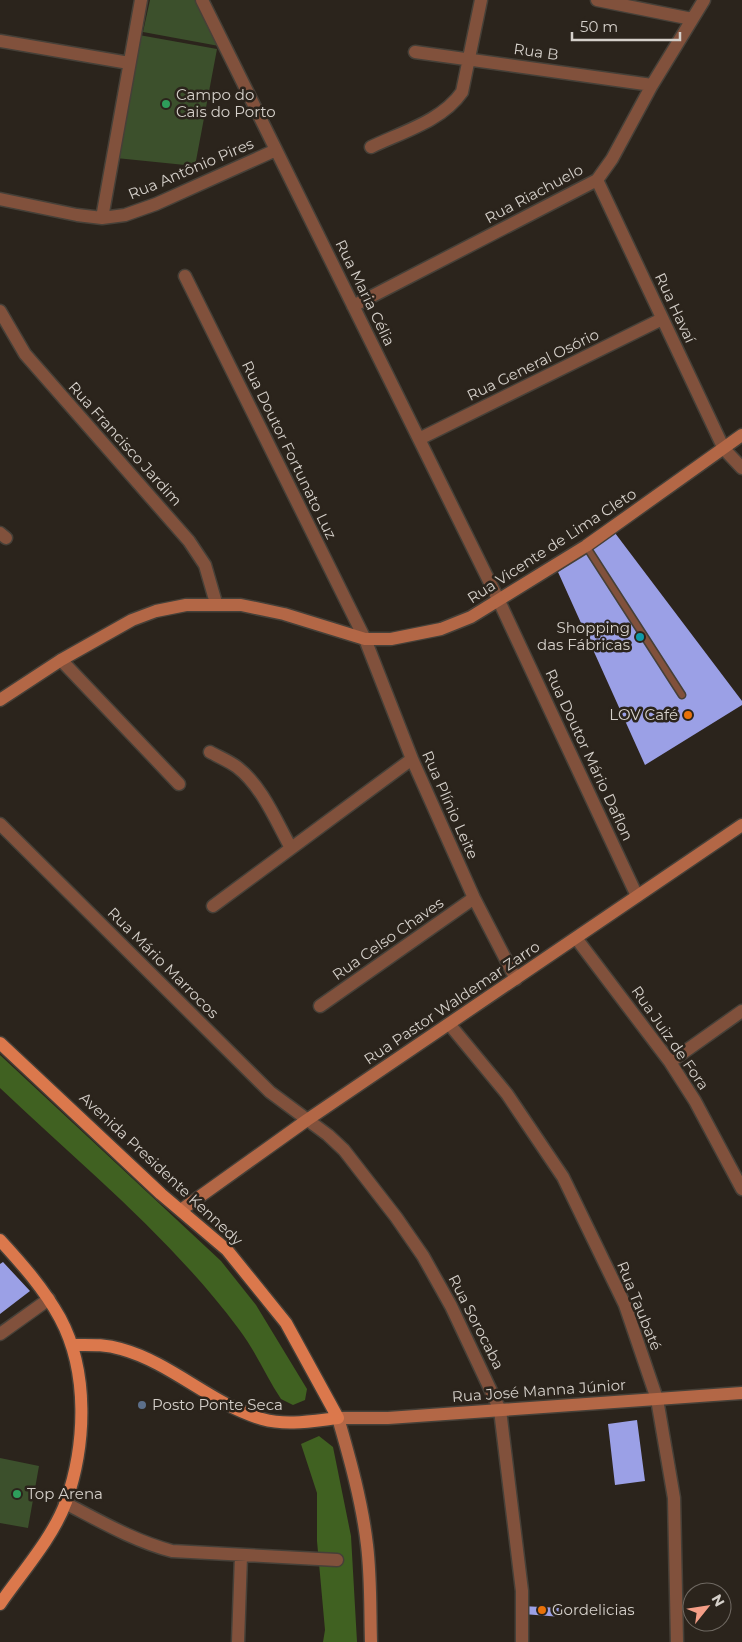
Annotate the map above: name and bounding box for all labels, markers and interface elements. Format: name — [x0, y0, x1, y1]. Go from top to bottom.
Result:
scale bar — [572, 10, 680, 42]
text: 50 m — [580, 17, 618, 36]
street label: Rua B — [512, 39, 560, 64]
place label: Campo do Cais do Porto — [176, 85, 276, 121]
marker: Campo do Cais do Porto — [160, 98, 172, 110]
street label: Rua Antônio Pires — [125, 134, 256, 204]
street label: Rua Riachuelo — [481, 160, 586, 227]
street label: Rua Maria Célia — [332, 237, 399, 349]
street label: Rua Havaí — [651, 270, 700, 347]
street label: Rua General Osório — [464, 324, 602, 405]
street label: Rua Doutor Fortunato Luz — [238, 357, 341, 542]
street label: Rua Francisco Jardim — [64, 377, 186, 510]
street label: Rua Vicente de Lima Cleto — [464, 484, 640, 607]
place label: Shopping das Fábricas — [537, 618, 630, 654]
marker: Shopping das Fábricas — [634, 631, 646, 643]
street label: Rua Doutor Mário Daflon — [541, 666, 638, 844]
place label: LOV Café — [609, 705, 678, 724]
marker: LOV Café — [682, 709, 694, 721]
street label: Rua Plínio Leite — [418, 748, 483, 862]
street label: Rua Celso Chaves — [328, 893, 447, 984]
street label: Rua Mário Marrocos — [104, 903, 223, 1022]
street label: Rua Pastor Waldemar Zarro — [360, 937, 543, 1069]
street label: Rua Juiz de Fora — [627, 982, 713, 1094]
street label: Avenida Presidente Kennedy — [76, 1088, 248, 1250]
street label: Rua Taubaté — [613, 1258, 666, 1353]
street label: Rua Sorocaba — [444, 1271, 508, 1372]
street label: Rua José Manna Júnior — [451, 1375, 627, 1406]
place label: Posto Ponte Seca — [152, 1395, 283, 1414]
marker: Posto Ponte Seca — [136, 1399, 148, 1411]
place label: Top Arena — [27, 1484, 103, 1503]
marker: Top Arena — [11, 1488, 23, 1500]
north arrow — [682, 1582, 732, 1632]
text: N — [708, 1591, 729, 1610]
place label: Gordelicias — [552, 1600, 635, 1619]
marker: Gordelicias — [536, 1604, 548, 1616]

